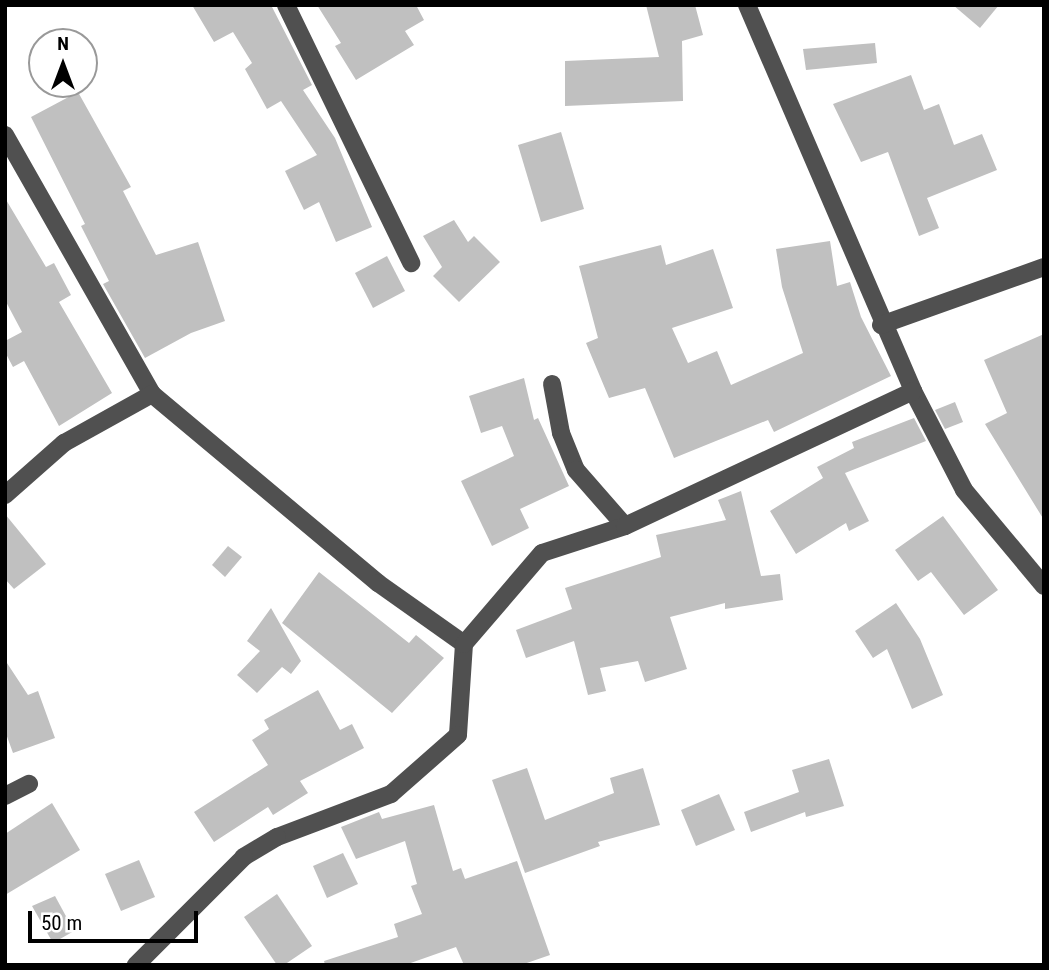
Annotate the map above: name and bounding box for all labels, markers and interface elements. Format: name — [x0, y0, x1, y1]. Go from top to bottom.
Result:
north arrow — [28, 28, 98, 98]
text: N — [57, 32, 69, 55]
scale bar — [32, 897, 201, 941]
text: 50 m — [41, 911, 82, 935]

